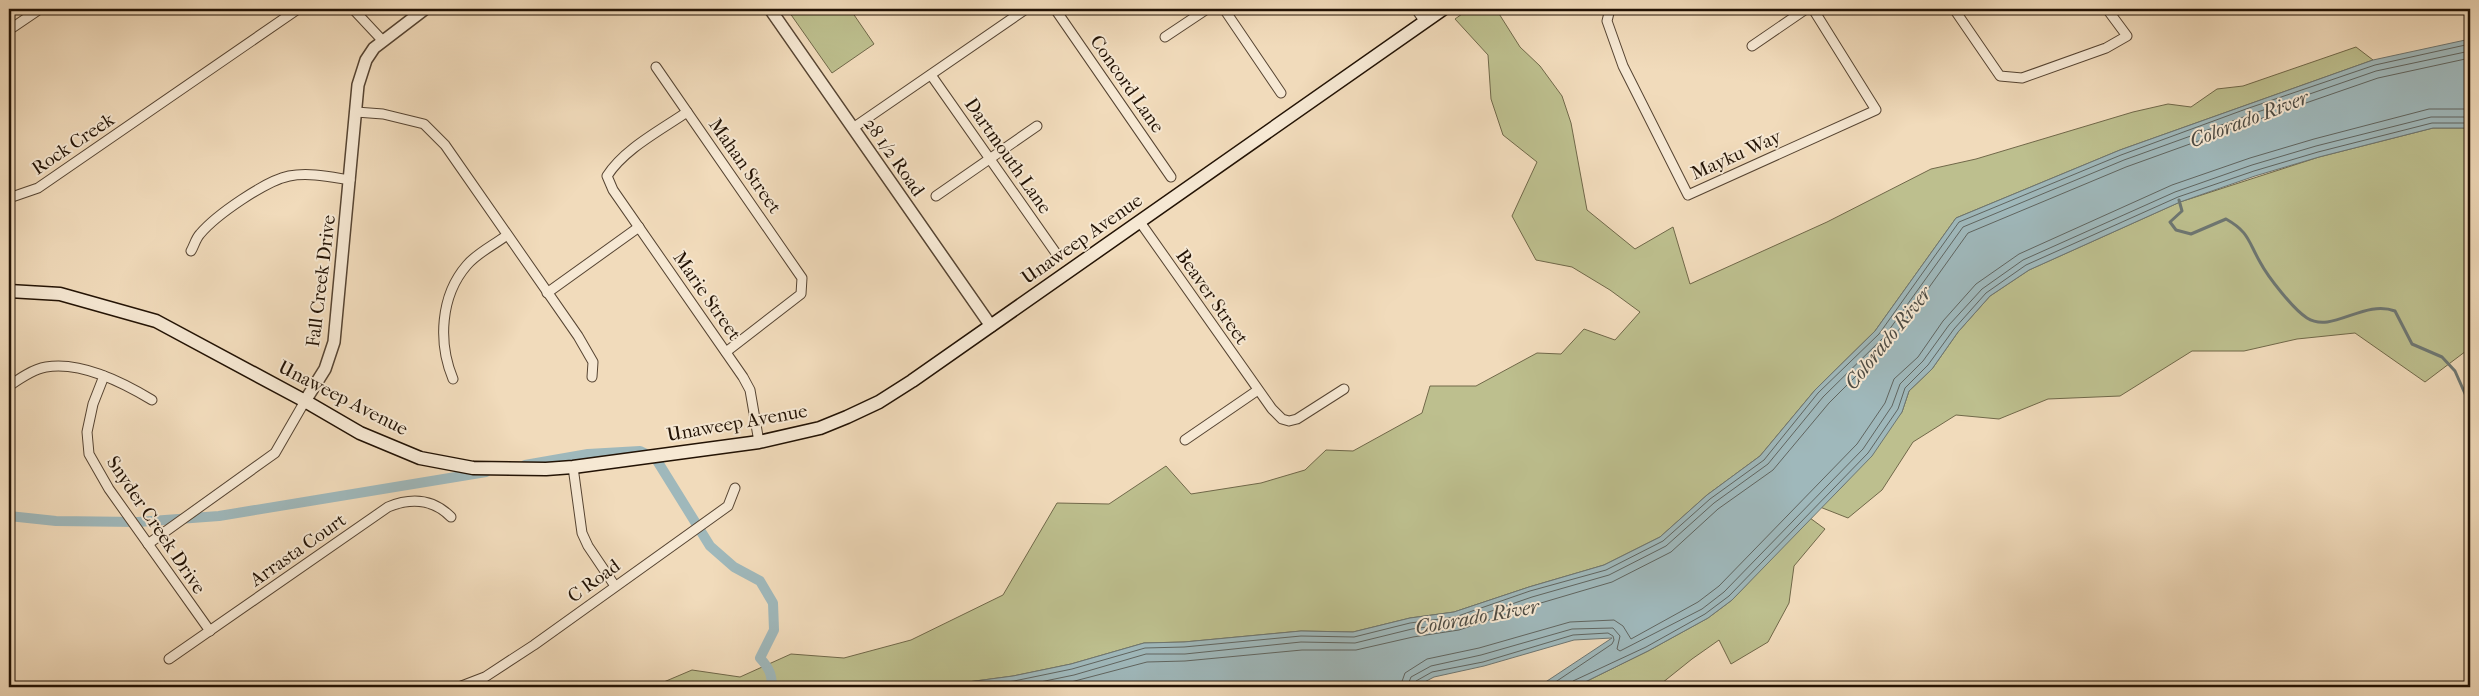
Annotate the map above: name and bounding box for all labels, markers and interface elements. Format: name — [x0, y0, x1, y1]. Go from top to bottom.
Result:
street label: Concord Lane — [1085, 31, 1169, 137]
water label: Colorado River — [2186, 85, 2314, 152]
street label: Dartmouth Lane — [960, 94, 1056, 218]
street label: Rock Creek — [28, 108, 119, 180]
street label: 28 1/2 Road — [859, 113, 929, 201]
street label: Mahan Street — [704, 114, 786, 218]
street label: Mayku Way — [1687, 125, 1785, 185]
street label: Unaweep Avenue — [1017, 189, 1147, 289]
street label: Fall Creek Drive — [302, 214, 340, 348]
street label: Beaver Street — [1171, 245, 1253, 349]
street label: Marie Street — [668, 247, 746, 345]
water label: Colorado River — [1840, 280, 1938, 394]
street label: Unaweep Avenue — [275, 356, 411, 440]
street label: Unaweep Avenue — [665, 400, 809, 446]
street label: Snyder Creek Drive — [102, 452, 210, 598]
street label: Arrasta Court — [245, 509, 350, 592]
street label: C Road — [564, 554, 625, 607]
water label: Colorado River — [1413, 594, 1543, 639]

